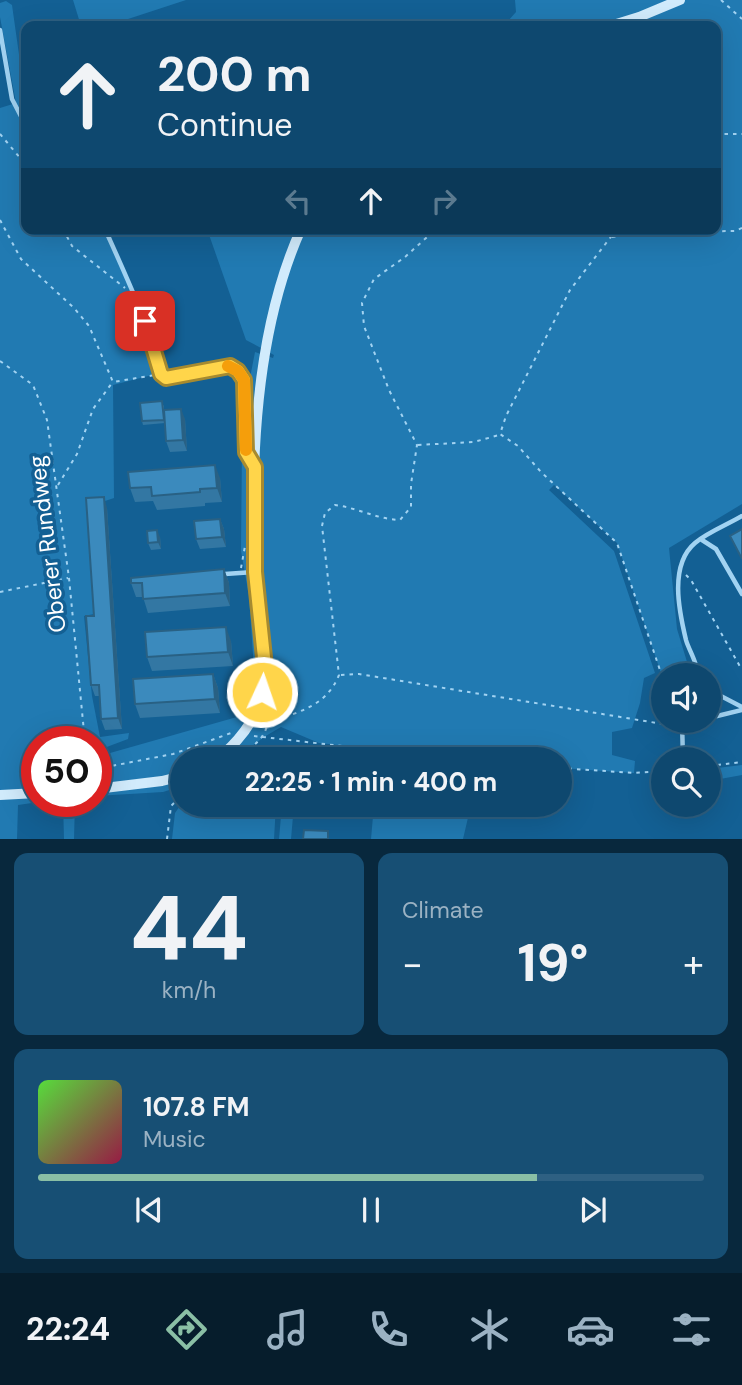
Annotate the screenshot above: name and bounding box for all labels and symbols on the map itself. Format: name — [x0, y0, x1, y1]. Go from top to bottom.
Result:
pin — [115, 291, 175, 351]
street label: Oberer Rundweg — [21, 453, 73, 634]
position arrow — [225, 655, 299, 729]
speed limit sign: 50 — [21, 726, 112, 817]

